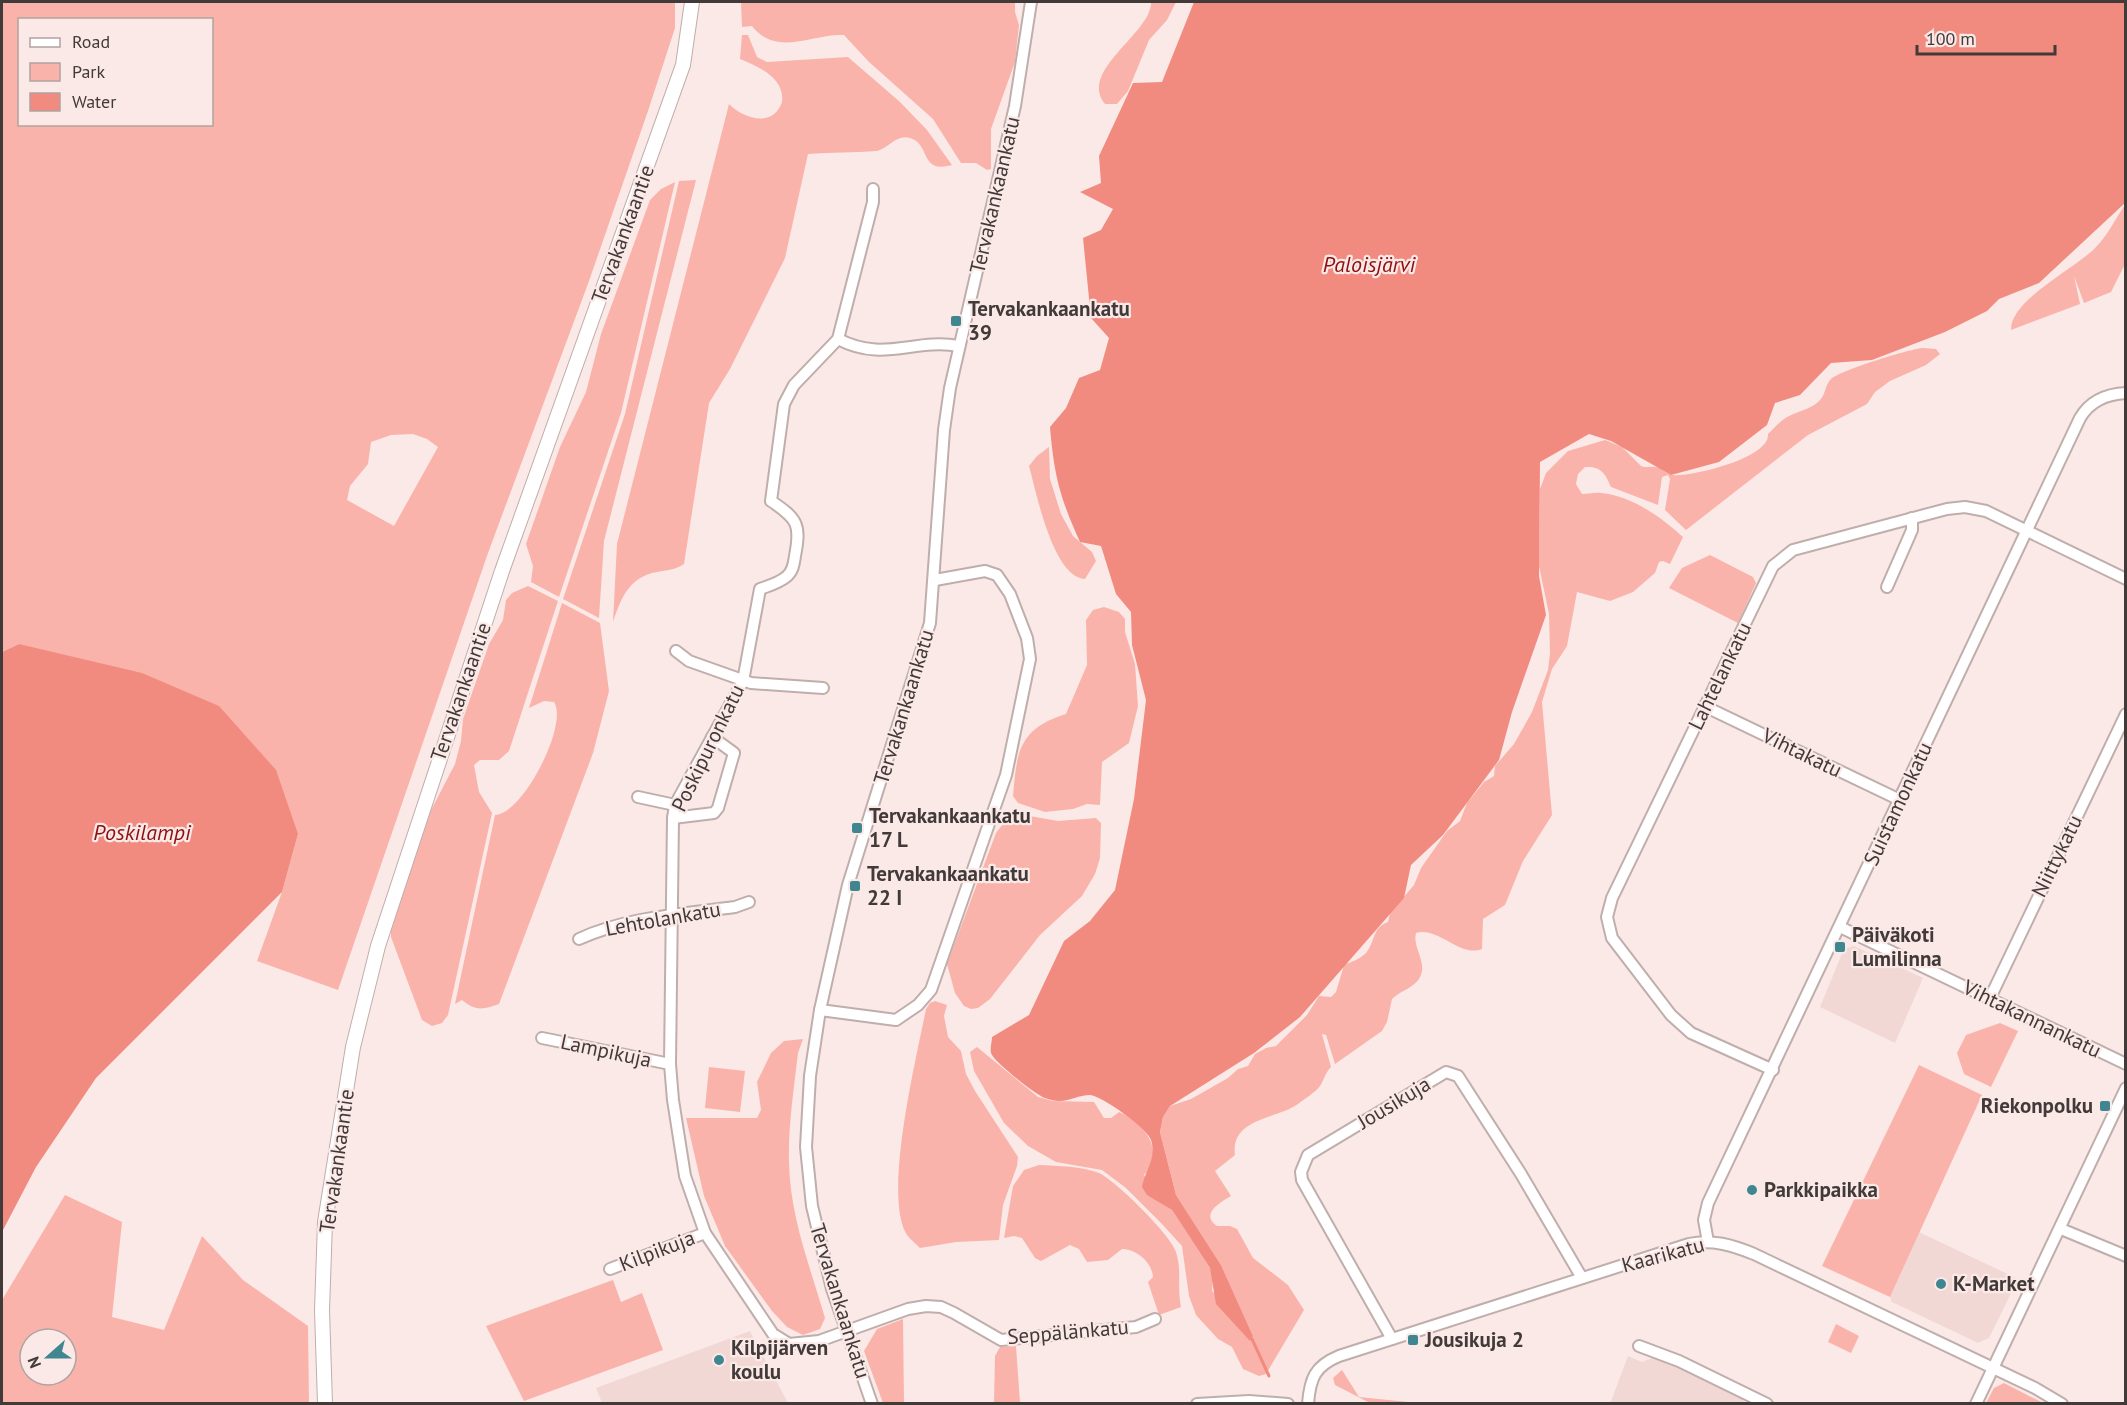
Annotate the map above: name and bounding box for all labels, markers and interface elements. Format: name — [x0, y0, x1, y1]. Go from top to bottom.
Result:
legend — [18, 18, 213, 126]
scale bar — [1917, 18, 2055, 56]
text: 100 m — [1926, 27, 1975, 50]
text: Road — [72, 30, 110, 53]
text: Park — [72, 60, 105, 83]
text: Water — [72, 90, 116, 113]
street label: Tervakankaankatu — [963, 114, 1026, 276]
street label: Tervakankaantie — [585, 161, 660, 307]
water label: Paloisjärvi — [1323, 250, 1417, 278]
place label: Tervakankaankatu 39 — [968, 295, 1130, 346]
marker: Tervakankaankatu 39 — [949, 314, 963, 328]
street label: Lahtelankatu — [1682, 617, 1757, 734]
street label: Tervakankaantie — [424, 619, 497, 765]
street label: Tervakankaankatu — [867, 626, 940, 788]
street label: Poskipuronkatu — [665, 680, 750, 816]
street label: Vihtakatu — [1757, 721, 1847, 783]
street label: Suistamonkatu — [1857, 738, 1938, 870]
place label: Tervakankaankatu 17 L — [869, 802, 1031, 853]
street label: Niittykatu — [2025, 810, 2088, 901]
water label: Poskilampi — [93, 818, 192, 846]
marker: Tervakankaankatu 17 L — [850, 821, 864, 835]
place label: Tervakankaankatu 22 I — [867, 860, 1029, 911]
marker: Tervakankaankatu 22 I — [848, 879, 862, 893]
street label: Lehtolankatu — [603, 895, 723, 942]
place label: Päiväkoti Lumilinna — [1852, 921, 1942, 972]
marker: Päiväkoti Lumilinna — [1833, 940, 1847, 954]
street label: Vihtakannankatu — [1958, 973, 2106, 1064]
street label: Lampikuja — [558, 1028, 654, 1073]
street label: Jousikuja — [1351, 1070, 1435, 1135]
street label: Tervakankaantie — [313, 1087, 360, 1235]
place label: Riekonpolku — [1981, 1092, 2093, 1119]
marker: Riekonpolku — [2098, 1099, 2112, 1113]
place label: Parkkipaikka — [1764, 1176, 1878, 1203]
marker: Parkkipaikka — [1745, 1183, 1759, 1197]
street label: Tervakankaankatu — [804, 1220, 877, 1382]
street label: Kilpikuja — [615, 1224, 699, 1277]
street label: Kaarikatu — [1618, 1231, 1707, 1279]
place label: K-Market — [1953, 1270, 2035, 1297]
marker: K-Market — [1934, 1277, 1948, 1291]
street label: Seppälänkatu — [1006, 1313, 1130, 1350]
place label: Jousikuja 2 — [1424, 1326, 1524, 1353]
north arrow — [18, 1327, 78, 1387]
marker: Jousikuja 2 — [1406, 1333, 1420, 1347]
place label: Kilpijärven koulu — [731, 1334, 828, 1385]
marker: Kilpijärven koulu — [712, 1353, 726, 1367]
text: N — [23, 1354, 45, 1371]

